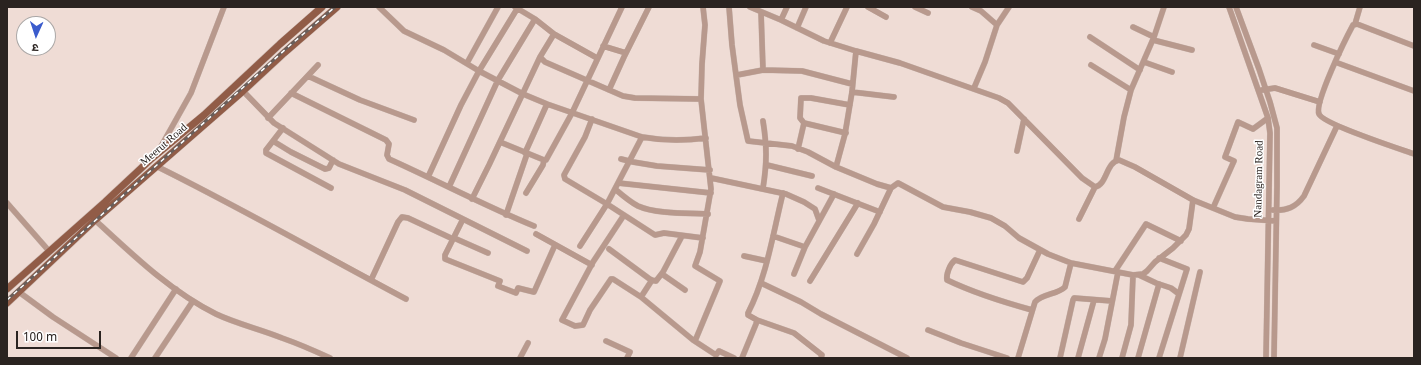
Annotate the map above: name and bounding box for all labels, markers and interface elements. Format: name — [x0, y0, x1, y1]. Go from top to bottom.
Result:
north arrow — [16, 16, 56, 56]
text: उ — [32, 40, 39, 54]
street label: Meerut Road — [134, 118, 194, 172]
street label: Nandagram Road — [1252, 133, 1266, 225]
scale bar — [18, 323, 103, 349]
text: 100 m — [23, 330, 57, 346]

